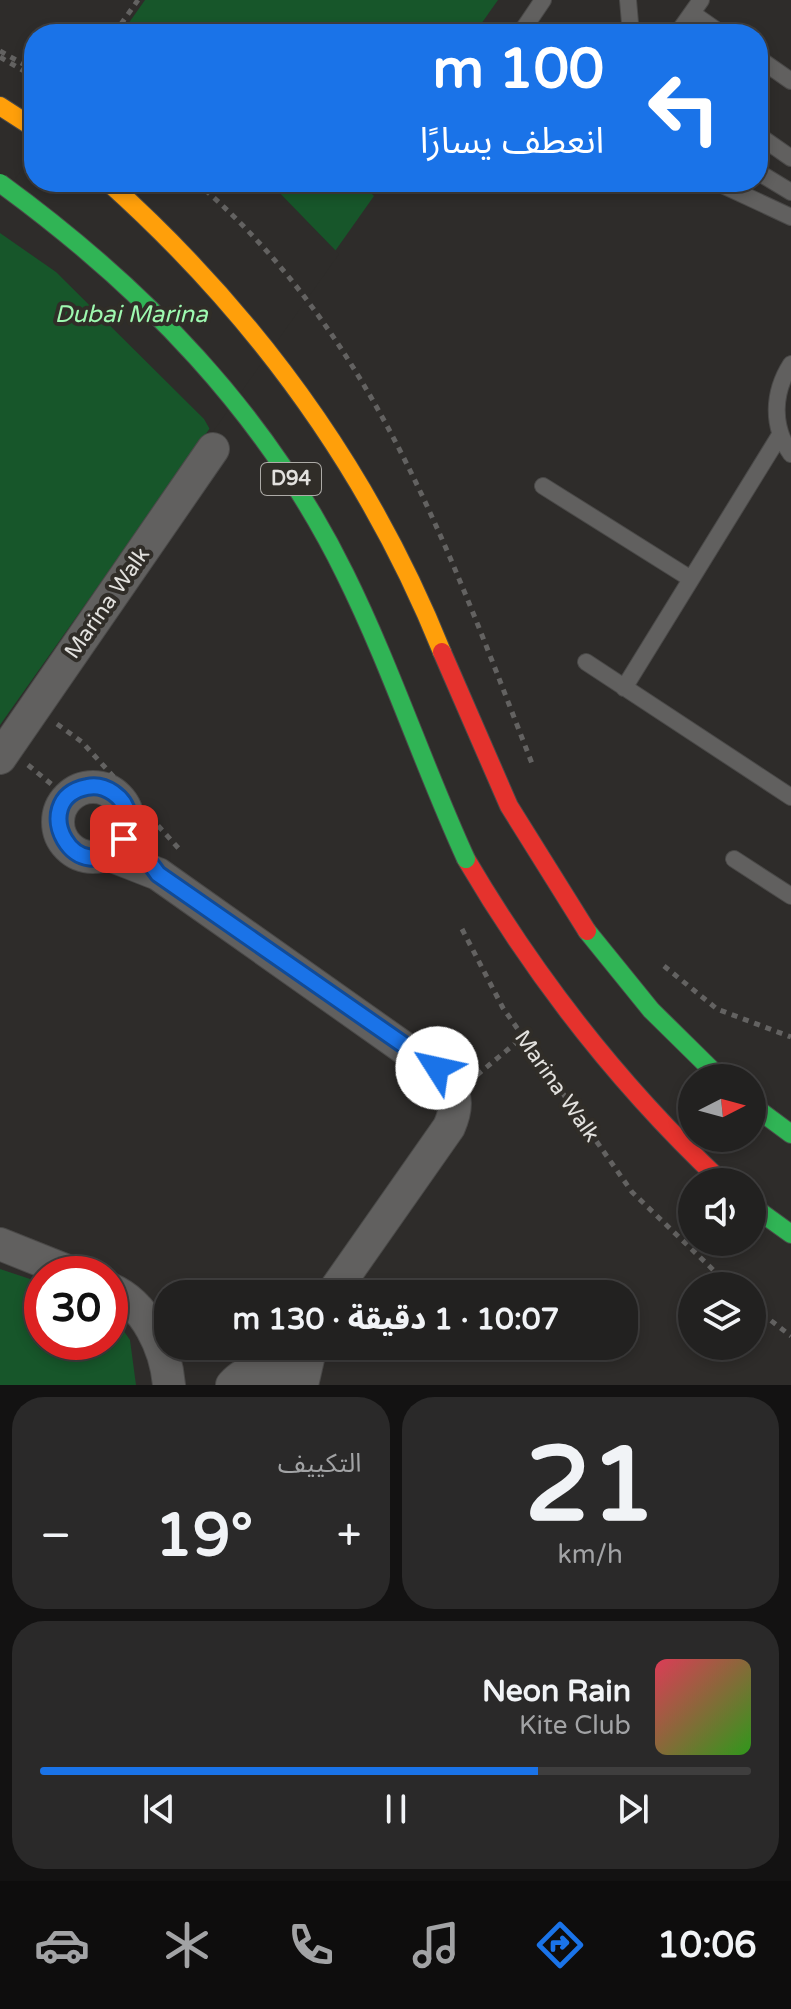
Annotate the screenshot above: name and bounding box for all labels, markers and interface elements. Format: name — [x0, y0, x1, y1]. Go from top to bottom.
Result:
text: 100 m — [433, 36, 604, 103]
icon: left — [632, 56, 736, 160]
text: انعطف يسارًا — [420, 120, 604, 163]
water label: Dubai Marina — [54, 300, 208, 329]
road number: D94 — [261, 463, 321, 495]
street label: Marina Walk — [59, 542, 155, 664]
pin — [90, 805, 158, 873]
icon: arrive — [102, 817, 146, 861]
street label: Marina Walk — [509, 1025, 605, 1147]
position arrow — [395, 1026, 479, 1110]
north arrow — [678, 1064, 766, 1152]
map controls — [678, 1064, 766, 1360]
button: sound — [678, 1168, 766, 1256]
speed limit sign: 30 — [24, 1256, 128, 1360]
button: layers — [678, 1272, 766, 1360]
text: 10:07 · 1 دقيقة · 130 m — [233, 1301, 559, 1338]
text: 21 — [525, 1424, 656, 1549]
text: التكييف — [278, 1448, 362, 1479]
text: 19° — [155, 1500, 253, 1572]
text: − — [40, 1510, 71, 1563]
text: + — [337, 1510, 361, 1563]
text: km/h — [558, 1539, 623, 1570]
text: Neon Rain — [482, 1673, 631, 1710]
text: Kite Club — [519, 1710, 631, 1741]
icon: previous — [137, 1787, 181, 1831]
icon: pause — [374, 1787, 418, 1831]
icon: next — [611, 1787, 655, 1831]
icon: car — [34, 1917, 90, 1973]
icon: climate — [159, 1917, 215, 1973]
icon: phone — [283, 1917, 339, 1973]
icon: music — [408, 1917, 464, 1973]
icon: directions — [532, 1917, 588, 1973]
text: 10:06 — [657, 1924, 757, 1967]

